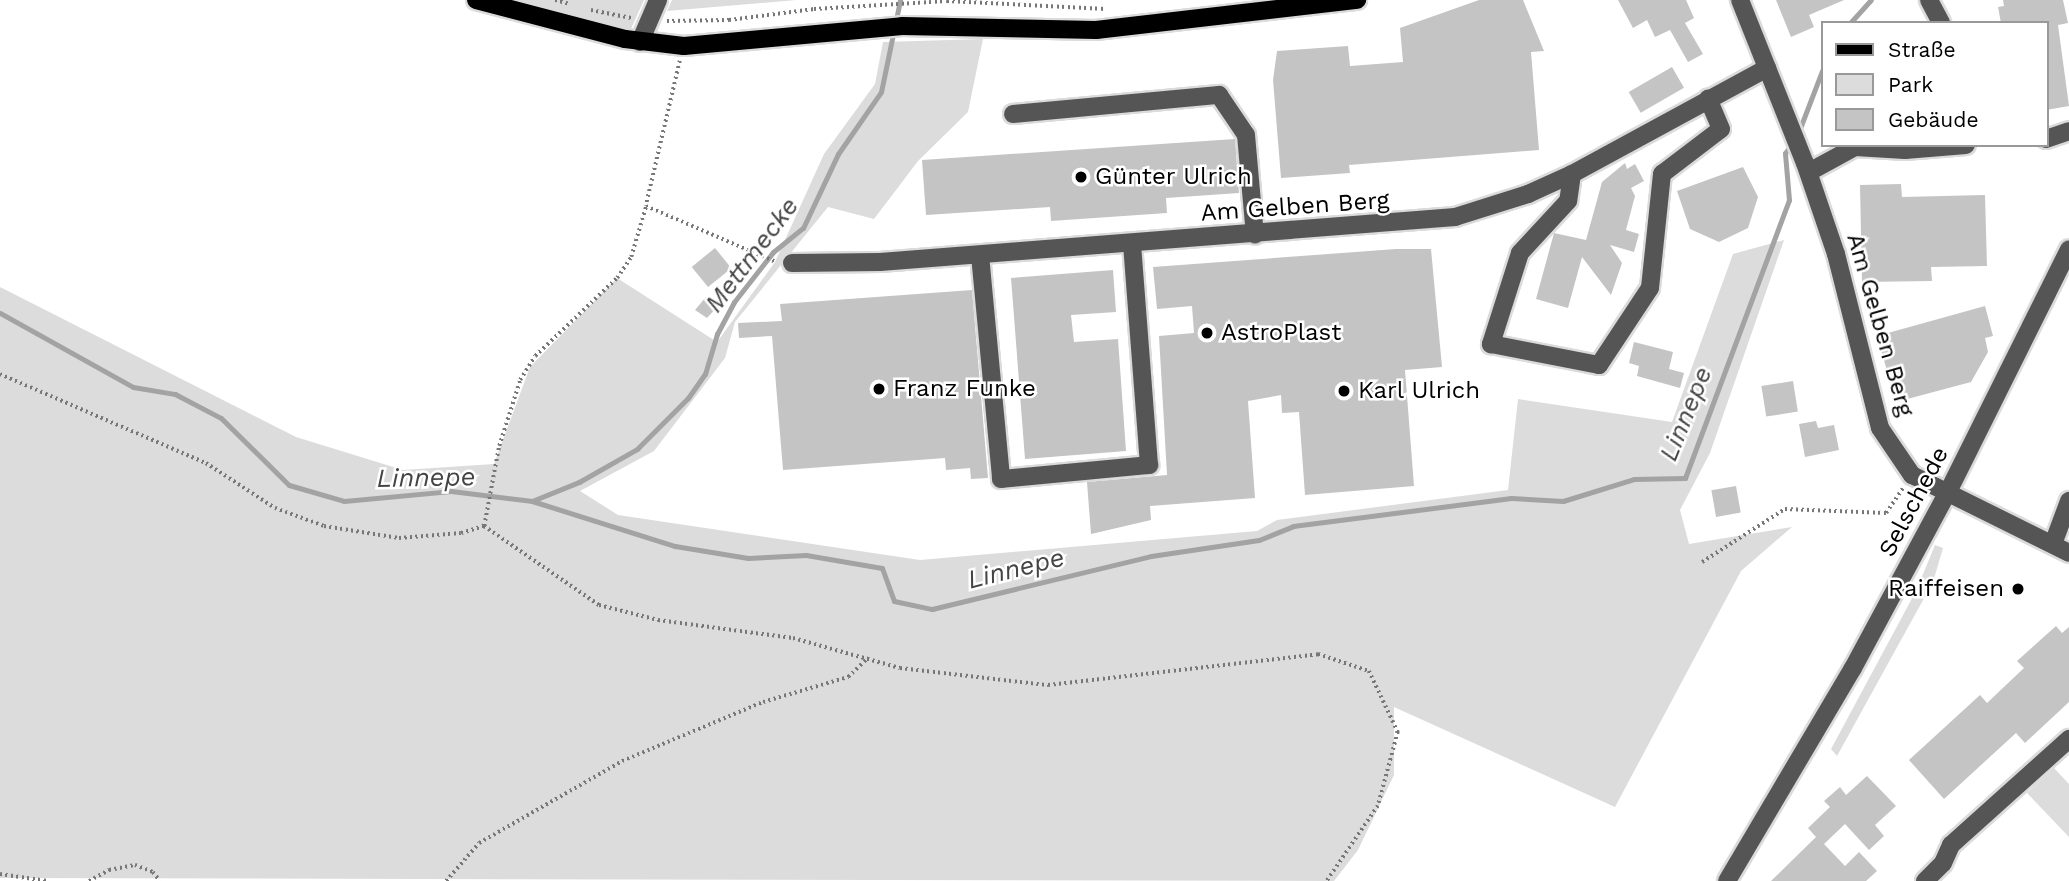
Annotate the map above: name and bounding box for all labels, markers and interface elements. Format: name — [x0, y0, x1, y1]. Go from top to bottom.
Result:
legend — [1820, 21, 2048, 147]
text: Straße — [1888, 37, 1956, 62]
text: Park — [1888, 72, 1933, 97]
text: Gebäude — [1888, 107, 1979, 132]
place label: Günter Ulrich — [1095, 163, 1252, 191]
marker: Günter Ulrich — [1073, 169, 1089, 185]
street label: Am Gelben Berg — [1200, 186, 1390, 228]
water label: Mettmecke — [699, 191, 805, 319]
street label: Am Gelben Berg — [1840, 230, 1920, 420]
place label: AstroPlast — [1221, 319, 1341, 347]
marker: AstroPlast — [1199, 325, 1215, 341]
water label: Linnepe — [1653, 362, 1719, 466]
place label: Franz Funke — [893, 375, 1036, 403]
place label: Karl Ulrich — [1358, 377, 1481, 405]
marker: Franz Funke — [871, 381, 887, 397]
marker: Karl Ulrich — [1336, 383, 1352, 399]
street label: Selschede — [1873, 442, 1955, 562]
water label: Linnepe — [376, 462, 476, 494]
water label: Linnepe — [964, 542, 1068, 596]
place label: Raiffeisen — [1888, 575, 2004, 603]
marker: Raiffeisen — [2010, 581, 2026, 597]

